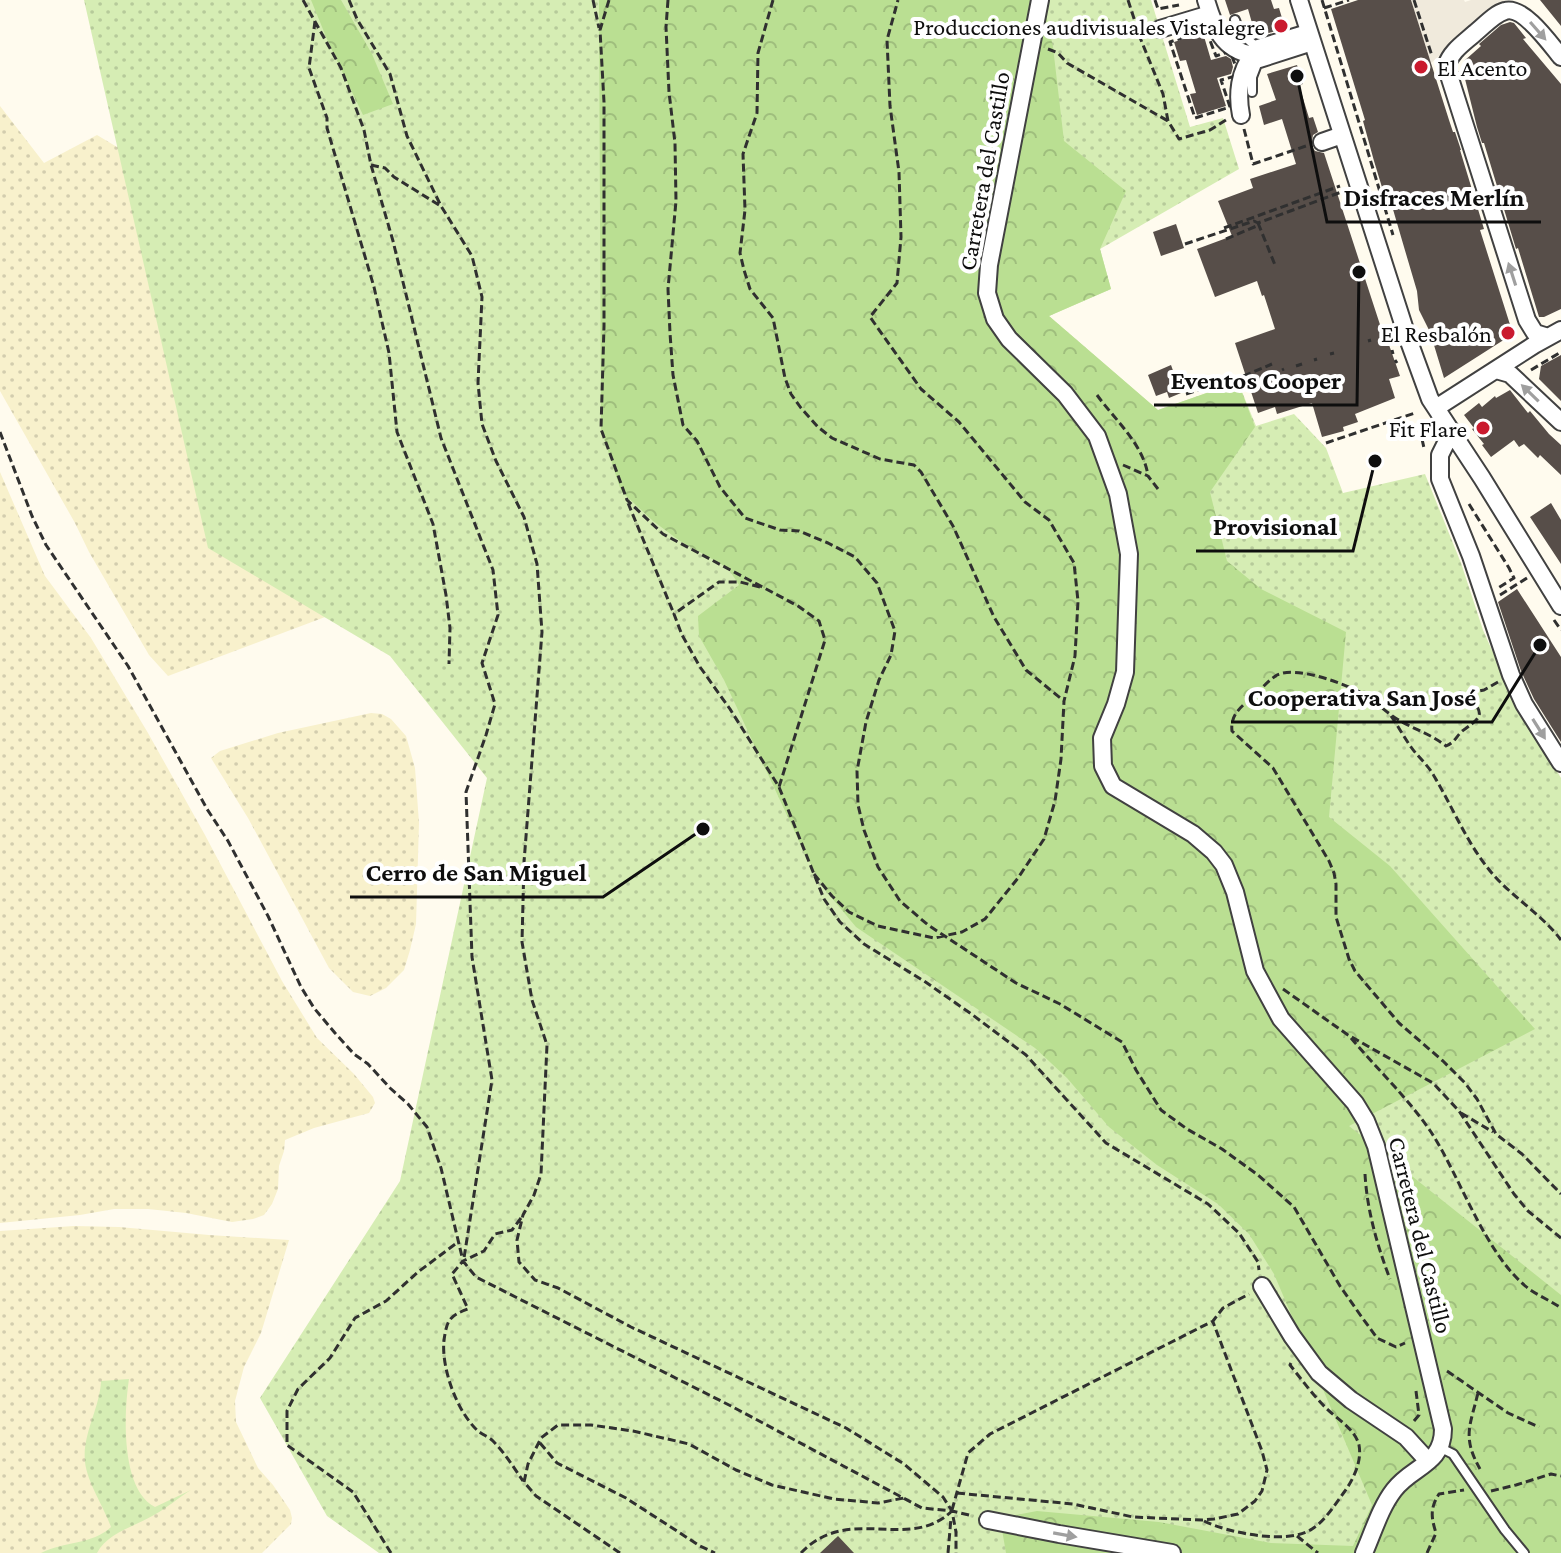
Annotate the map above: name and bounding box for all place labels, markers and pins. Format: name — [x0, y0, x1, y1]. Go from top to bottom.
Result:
place label: Producciones audivisuales Vistalegre — [913, 13, 1265, 40]
marker: Producciones audivisuales Vistalegre — [1272, 17, 1290, 35]
place label: El Acento — [1437, 54, 1527, 81]
marker: El Acento — [1412, 58, 1430, 76]
callout: Disfraces Merlín — [1327, 172, 1541, 222]
place label: El Resbalón — [1381, 320, 1492, 347]
marker: El Resbalón — [1499, 324, 1517, 342]
callout: Eventos Cooper — [1154, 355, 1357, 405]
place label: Fit Flare — [1389, 415, 1467, 442]
marker: Fit Flare — [1474, 419, 1492, 437]
callout: Provisional — [1196, 501, 1353, 551]
callout: Cooperativa San José — [1231, 672, 1492, 722]
callout: Cerro de San Miguel — [350, 847, 603, 897]

